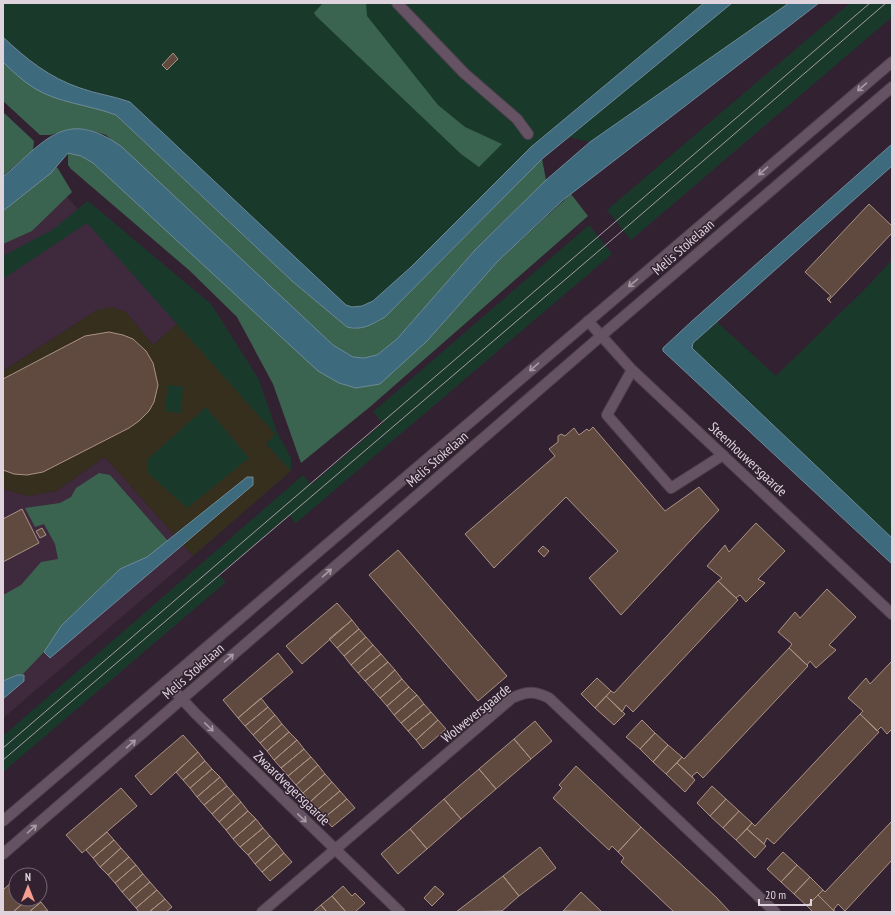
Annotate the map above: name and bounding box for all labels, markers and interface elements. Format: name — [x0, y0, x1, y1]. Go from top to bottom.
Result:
one-way arrow — [858, 82, 868, 91]
one-way arrow — [758, 167, 769, 176]
street label: Melis Stokelaan — [648, 215, 718, 279]
one-way arrow — [627, 279, 638, 288]
one-way arrow — [528, 363, 539, 372]
street label: Steenhouwersgaarde — [705, 418, 791, 500]
street label: Melis Stokelaan — [402, 427, 472, 491]
one-way arrow — [322, 569, 332, 578]
street label: Melis Stokelaan — [158, 639, 228, 703]
one-way arrow — [223, 654, 234, 663]
street label: Wolweversgaarde — [437, 679, 515, 747]
one-way arrow — [204, 722, 214, 732]
one-way arrow — [125, 739, 136, 748]
street label: Zwaardvegersgaarde — [250, 747, 334, 829]
one-way arrow — [297, 813, 307, 823]
one-way arrow — [27, 824, 38, 833]
north arrow — [8, 867, 48, 907]
text: N — [25, 870, 31, 884]
scale bar — [759, 881, 811, 907]
text: 20 m — [765, 887, 786, 902]

